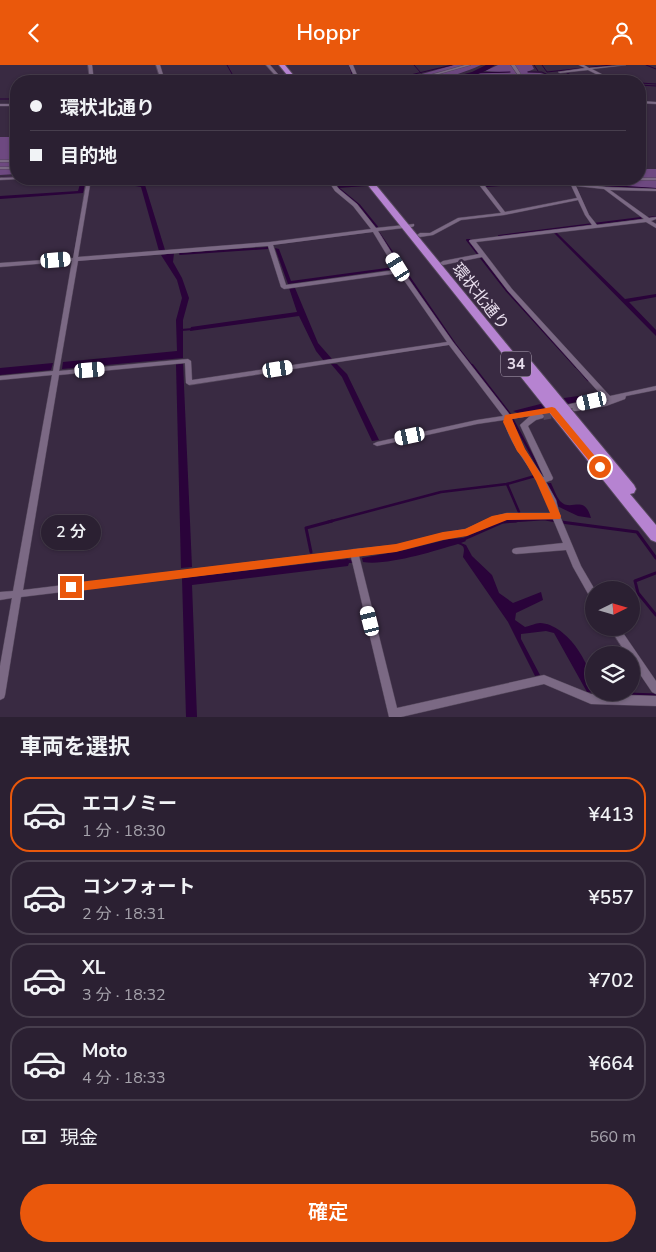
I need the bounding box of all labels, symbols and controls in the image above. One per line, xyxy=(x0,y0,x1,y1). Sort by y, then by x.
text: Hoppr xyxy=(296,18,360,48)
icon: back xyxy=(20,19,48,47)
icon: person xyxy=(608,19,636,47)
text: 環状北通り xyxy=(60,95,155,121)
text: 目的地 xyxy=(60,143,117,169)
car xyxy=(383,250,412,284)
car xyxy=(40,251,71,269)
street label: 環状北通り xyxy=(446,259,514,335)
road number: 34 xyxy=(501,351,531,377)
car xyxy=(262,359,293,379)
car xyxy=(74,361,105,379)
car xyxy=(575,390,608,412)
car xyxy=(393,426,426,446)
route start xyxy=(589,456,611,478)
callout: 2 分 xyxy=(41,515,101,549)
text: 2 分 xyxy=(56,521,86,543)
route end xyxy=(60,576,82,598)
north arrow xyxy=(585,581,640,636)
map controls xyxy=(585,581,640,701)
car xyxy=(359,605,380,637)
button: layers xyxy=(585,646,640,701)
text: 車両を選択 xyxy=(20,732,130,762)
text: エコノミー xyxy=(82,791,177,817)
icon: car xyxy=(22,792,67,837)
text: ¥413 xyxy=(588,802,634,828)
text: 1 分 · 18:30 xyxy=(82,820,166,842)
text: コンフォート xyxy=(82,874,195,900)
icon: car xyxy=(22,875,67,920)
text: ¥557 xyxy=(588,885,634,911)
text: 2 分 · 18:31 xyxy=(82,903,166,925)
text: XL xyxy=(82,955,105,981)
icon: car xyxy=(22,958,67,1003)
text: ¥702 xyxy=(588,968,634,994)
text: 3 分 · 18:32 xyxy=(82,984,166,1006)
text: Moto xyxy=(82,1038,128,1064)
icon: car xyxy=(22,1041,67,1086)
text: ¥664 xyxy=(588,1051,634,1077)
text: 4 分 · 18:33 xyxy=(82,1067,166,1089)
icon: cash xyxy=(20,1123,48,1151)
text: 現金 xyxy=(60,1125,98,1151)
text: 560 m xyxy=(589,1126,636,1148)
button: 確定 xyxy=(20,1184,636,1242)

